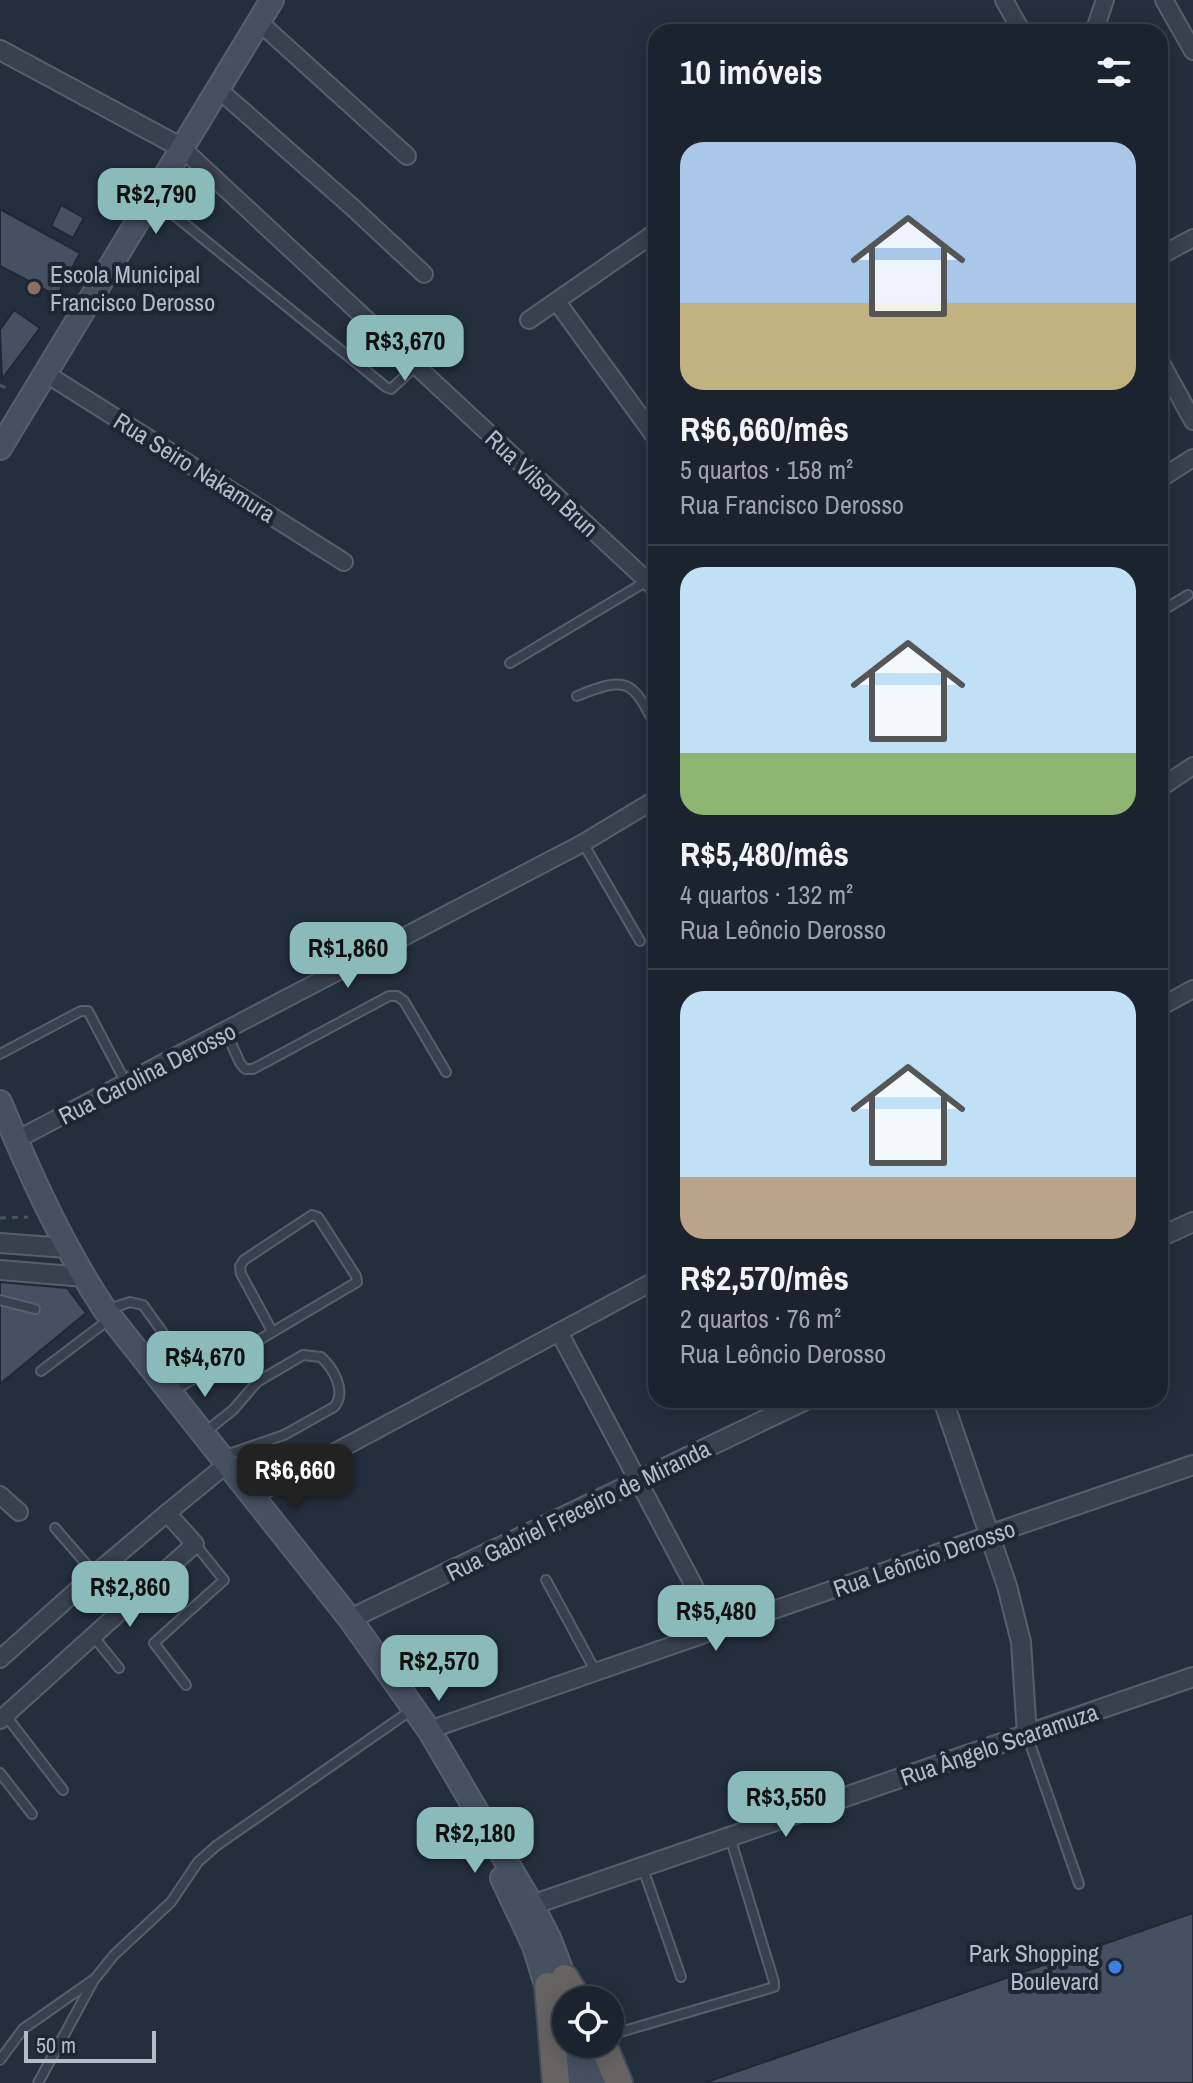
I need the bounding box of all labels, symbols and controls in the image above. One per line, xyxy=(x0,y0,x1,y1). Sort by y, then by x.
text: 10 imóveis xyxy=(680,49,823,95)
icon: filters xyxy=(1092,50,1136,94)
pin: R$2,790 xyxy=(82,168,230,236)
text: R$2,790 xyxy=(116,176,196,211)
icon: home xyxy=(836,194,980,338)
place label: Escola Municipal Francisco Derosso xyxy=(50,258,215,318)
marker: Escola Municipal Francisco Derosso xyxy=(25,279,43,297)
pin: R$3,670 xyxy=(331,315,479,383)
text: R$3,670 xyxy=(365,323,445,358)
street label: Rua Seiro Nakamura xyxy=(108,404,282,530)
text: R$6,660/mês xyxy=(680,406,849,452)
street label: Rua Vilson Brun xyxy=(479,423,605,543)
text: 5 quartos · 158 m² xyxy=(680,452,853,487)
text: Rua Francisco Derosso xyxy=(680,487,904,522)
icon: home xyxy=(836,619,980,763)
text: R$5,480/mês xyxy=(680,831,849,877)
text: 4 quartos · 132 m² xyxy=(680,877,853,912)
text: Rua Leôncio Derosso xyxy=(680,912,886,947)
pin: R$1,860 xyxy=(274,922,422,990)
text: R$1,860 xyxy=(308,930,388,965)
street label: Rua Carolina Derosso xyxy=(53,1015,241,1131)
icon: home xyxy=(836,1043,980,1187)
text: R$2,570/mês xyxy=(680,1255,849,1301)
text: 2 quartos · 76 m² xyxy=(680,1301,841,1336)
pin: R$4,670 xyxy=(131,1331,279,1399)
text: Rua Leôncio Derosso xyxy=(680,1336,886,1371)
text: R$4,670 xyxy=(165,1339,245,1374)
street label: Rua Gabriel Freceiro de Miranda xyxy=(441,1432,715,1588)
pin: R$6,660 xyxy=(221,1444,369,1512)
text: R$6,660 xyxy=(255,1452,335,1487)
street label: Rua Leôncio Derosso xyxy=(829,1512,1019,1604)
pin: R$2,860 xyxy=(56,1561,204,1629)
text: R$2,860 xyxy=(90,1569,170,1604)
pin: R$5,480 xyxy=(642,1585,790,1653)
text: R$5,480 xyxy=(676,1593,756,1628)
pin: R$2,570 xyxy=(365,1635,513,1703)
text: R$2,570 xyxy=(399,1643,479,1678)
street label: Rua Ângelo Scaramuza xyxy=(896,1695,1102,1793)
pin: R$3,550 xyxy=(712,1771,860,1839)
text: R$3,550 xyxy=(746,1779,826,1814)
pin: R$2,180 xyxy=(401,1807,549,1875)
text: R$2,180 xyxy=(435,1815,515,1850)
place label: Park Shopping Boulevard xyxy=(969,1937,1099,1997)
marker: Park Shopping Boulevard xyxy=(1106,1958,1124,1976)
map controls xyxy=(552,1986,624,2058)
button: locate xyxy=(552,1986,624,2058)
scale bar xyxy=(24,2027,156,2063)
text: 50 m xyxy=(36,2030,76,2060)

